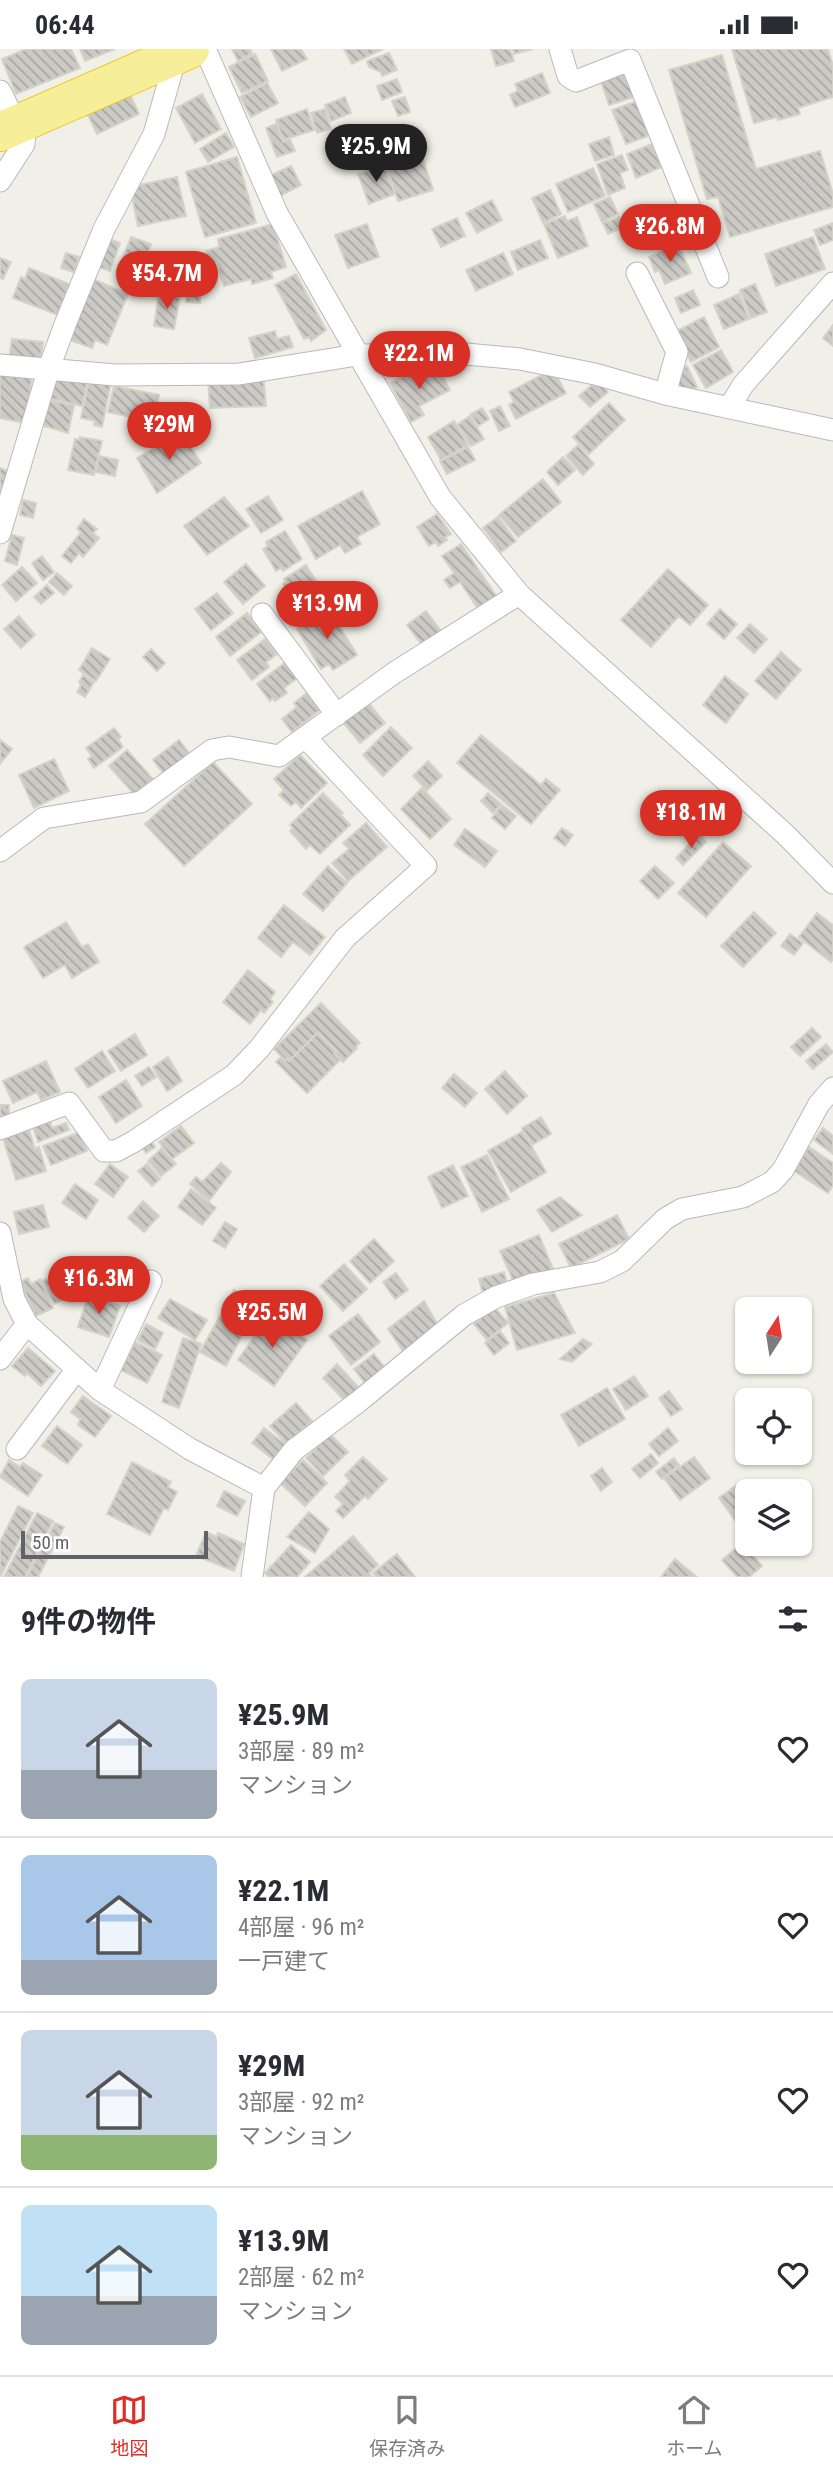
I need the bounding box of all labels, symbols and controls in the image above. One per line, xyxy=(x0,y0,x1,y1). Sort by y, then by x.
text: 06:44 xyxy=(35,10,95,40)
pin: ¥25.9M xyxy=(319,125,433,184)
text: ¥25.9M xyxy=(341,133,411,160)
pin: ¥26.8M xyxy=(613,205,727,264)
text: ¥26.8M xyxy=(635,213,705,240)
pin: ¥54.7M xyxy=(110,251,224,311)
text: ¥54.7M xyxy=(132,260,202,287)
pin: ¥22.1M xyxy=(362,331,476,391)
text: ¥22.1M xyxy=(384,340,454,367)
pin: ¥29M xyxy=(128,403,210,462)
text: ¥29M xyxy=(143,411,195,438)
pin: ¥13.9M xyxy=(270,581,384,641)
text: ¥13.9M xyxy=(292,590,362,617)
pin: ¥18.1M xyxy=(634,791,748,850)
text: ¥18.1M xyxy=(656,799,726,826)
pin: ¥16.3M xyxy=(42,1257,156,1316)
text: ¥16.3M xyxy=(64,1265,134,1292)
pin: ¥25.5M xyxy=(215,1291,329,1350)
north arrow xyxy=(735,1297,812,1374)
map controls xyxy=(735,1297,812,1556)
text: ¥25.5M xyxy=(237,1299,307,1326)
button: locate xyxy=(735,1388,812,1465)
button: layers xyxy=(735,1479,812,1556)
scale bar xyxy=(21,1528,208,1560)
text: 50 m xyxy=(32,1531,69,1554)
icon: filters xyxy=(774,1600,812,1638)
text: 9件の物件 xyxy=(21,1604,156,1639)
text: ¥25.9M xyxy=(238,1697,329,1732)
icon: home xyxy=(77,1707,161,1791)
icon: heart xyxy=(774,1730,812,1768)
text: 3部屋 · 89 m² xyxy=(238,1738,364,1765)
text: マンション xyxy=(238,1772,353,1799)
text: ¥22.1M xyxy=(238,1873,329,1908)
icon: home xyxy=(77,1883,161,1967)
icon: heart xyxy=(774,1906,812,1944)
text: 4部屋 · 96 m² xyxy=(238,1914,364,1941)
text: 一戸建て xyxy=(238,1948,330,1975)
text: ¥29M xyxy=(238,2048,305,2083)
icon: home xyxy=(77,2058,161,2142)
icon: heart xyxy=(774,2081,812,2119)
text: 3部屋 · 92 m² xyxy=(238,2089,364,2116)
text: マンション xyxy=(238,2123,353,2150)
text: ¥13.9M xyxy=(238,2223,329,2258)
icon: home xyxy=(77,2233,161,2317)
icon: heart xyxy=(774,2256,812,2294)
text: 2部屋 · 62 m² xyxy=(238,2264,364,2291)
text: マンション xyxy=(238,2298,353,2325)
tab: 地図 xyxy=(110,2391,148,2460)
tab: 保存済み xyxy=(369,2391,445,2460)
tab: ホーム xyxy=(666,2391,723,2460)

